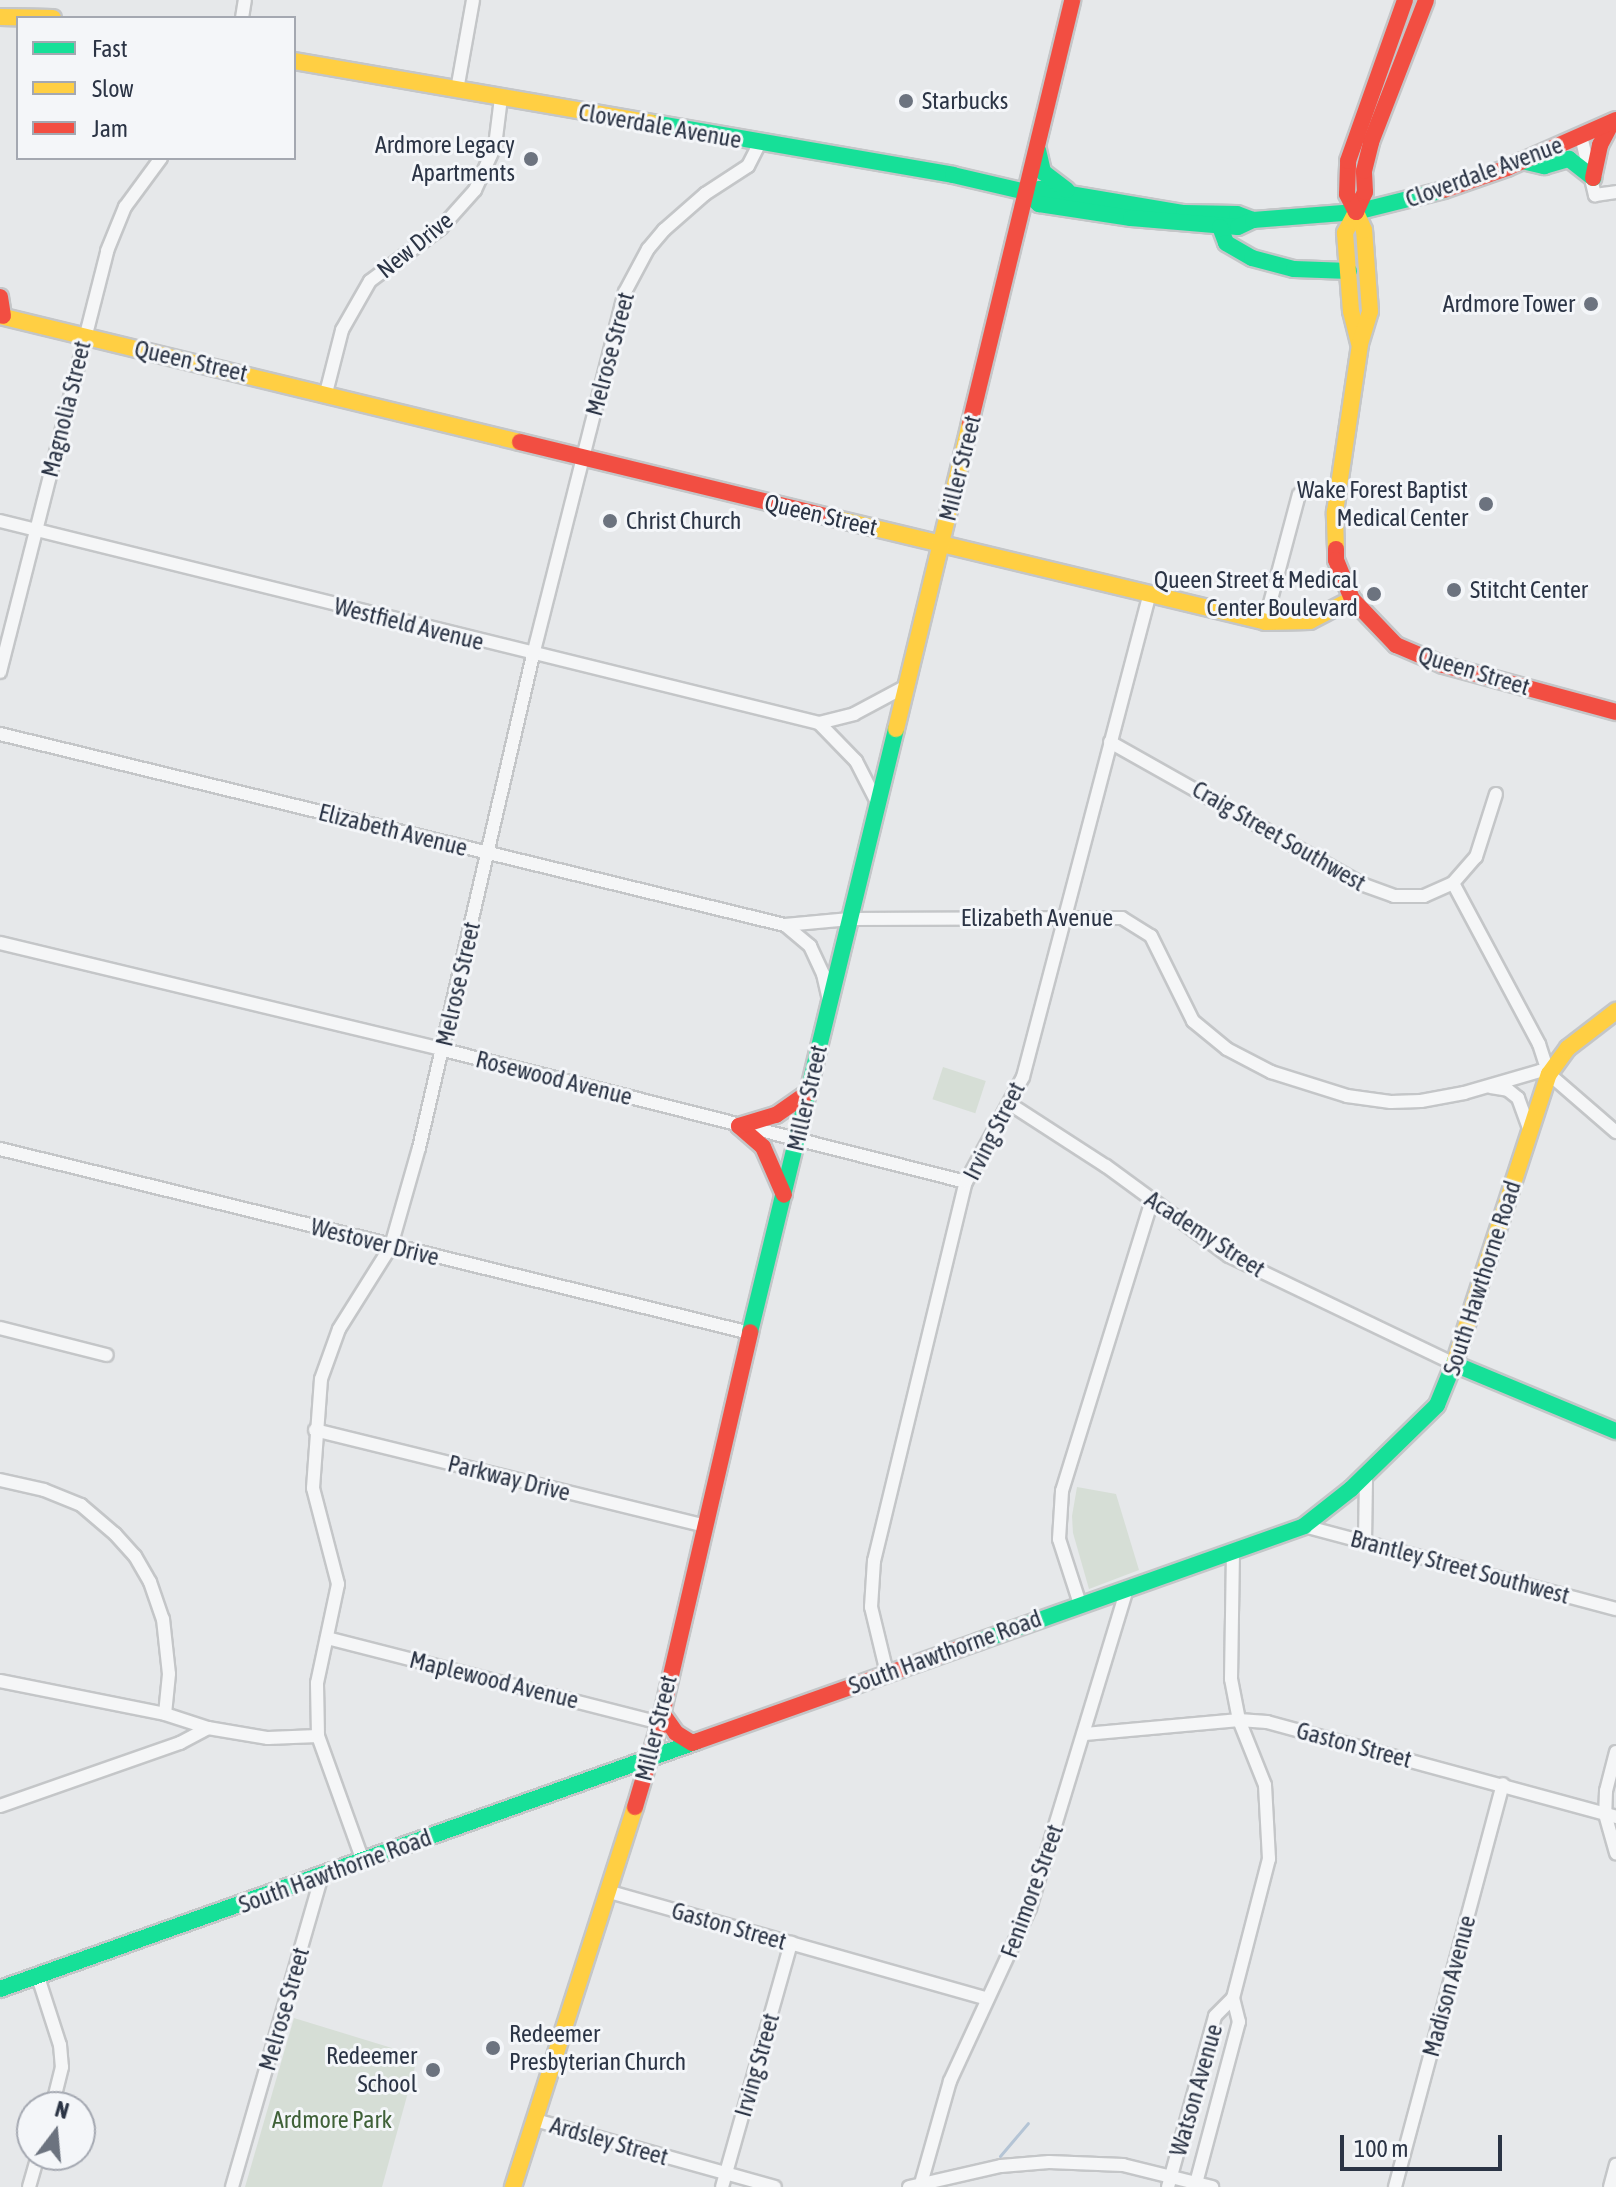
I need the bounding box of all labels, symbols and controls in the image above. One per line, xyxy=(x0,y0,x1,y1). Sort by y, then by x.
legend xyxy=(16,16,296,160)
text: Fast xyxy=(92,35,128,62)
text: Slow xyxy=(92,75,134,102)
place label: Starbucks xyxy=(922,87,1008,115)
marker: Starbucks xyxy=(897,92,915,110)
street label: Cloverdale Avenue xyxy=(576,98,744,154)
text: Jam xyxy=(92,115,128,142)
street label: Cloverdale Avenue xyxy=(1402,130,1566,214)
place label: Ardmore Legacy Apartments xyxy=(375,131,515,187)
marker: Ardmore Legacy Apartments xyxy=(522,150,540,168)
street label: New Drive xyxy=(371,206,459,284)
street label: Melrose Street xyxy=(580,289,640,419)
place label: Ardmore Tower xyxy=(1443,290,1575,318)
marker: Ardmore Tower xyxy=(1582,295,1600,313)
street label: Queen Street xyxy=(132,334,250,388)
street label: Magnolia Street xyxy=(35,338,97,480)
street label: Miller Street xyxy=(933,412,987,524)
place label: Wake Forest Baptist Medical Center xyxy=(1297,476,1468,532)
street label: Queen Street xyxy=(762,488,880,542)
marker: Wake Forest Baptist Medical Center xyxy=(1475,493,1497,515)
place label: Christ Church xyxy=(626,507,741,535)
marker: Christ Church xyxy=(601,512,619,530)
place label: Queen Street & Medical Center Boulevard xyxy=(1154,566,1358,622)
place label: Stitcht Center xyxy=(1470,576,1588,604)
marker: Stitcht Center xyxy=(1445,581,1463,599)
marker: Queen Street & Medical Center Boulevard xyxy=(1365,585,1383,603)
street label: Westfield Avenue xyxy=(331,591,487,657)
street label: Queen Street xyxy=(1415,640,1533,702)
street label: Craig Street Southwest xyxy=(1187,775,1371,897)
street label: Elizabeth Avenue xyxy=(316,798,470,862)
street label: Elizabeth Avenue xyxy=(961,904,1113,932)
street label: Melrose Street xyxy=(430,919,486,1049)
street label: Miller Street xyxy=(781,1042,833,1154)
street label: Rosewood Avenue xyxy=(473,1045,635,1111)
street label: Irving Street xyxy=(957,1077,1031,1185)
street label: South Hawthorne Road xyxy=(1437,1177,1527,1379)
street label: Academy Street xyxy=(1140,1185,1270,1283)
street label: Westover Drive xyxy=(308,1212,442,1272)
street label: Parkway Drive xyxy=(445,1449,573,1507)
street label: Brantley Street Southwest xyxy=(1347,1524,1573,1610)
street label: South Hawthorne Road xyxy=(845,1604,1045,1700)
street label: Maplewood Avenue xyxy=(407,1645,581,1715)
street label: Miller Street xyxy=(629,1672,683,1784)
street label: Gaston Street xyxy=(1293,1716,1415,1774)
street label: Fenimore Street xyxy=(995,1820,1069,1962)
street label: South Hawthorne Road xyxy=(235,1823,435,1919)
street label: Gaston Street xyxy=(668,1896,790,1956)
street label: Madison Avenue xyxy=(1416,1912,1482,2060)
street label: Melrose Street xyxy=(253,1944,315,2074)
street label: Irving Street xyxy=(728,2010,786,2120)
place label: Redeemer Presbyterian Church xyxy=(509,2020,686,2076)
street label: Watson Avenue xyxy=(1163,2021,1229,2159)
marker: Redeemer Presbyterian Church xyxy=(484,2039,502,2057)
place label: Redeemer School xyxy=(326,2042,417,2098)
marker: Redeemer School xyxy=(424,2061,442,2079)
north arrow xyxy=(16,2091,96,2171)
text: N xyxy=(52,2096,72,2124)
park label: Ardmore Park xyxy=(272,2106,392,2134)
street label: Ardsley Street xyxy=(547,2110,671,2172)
scale bar xyxy=(1344,2119,1506,2169)
text: 100 m xyxy=(1354,2135,1408,2162)

